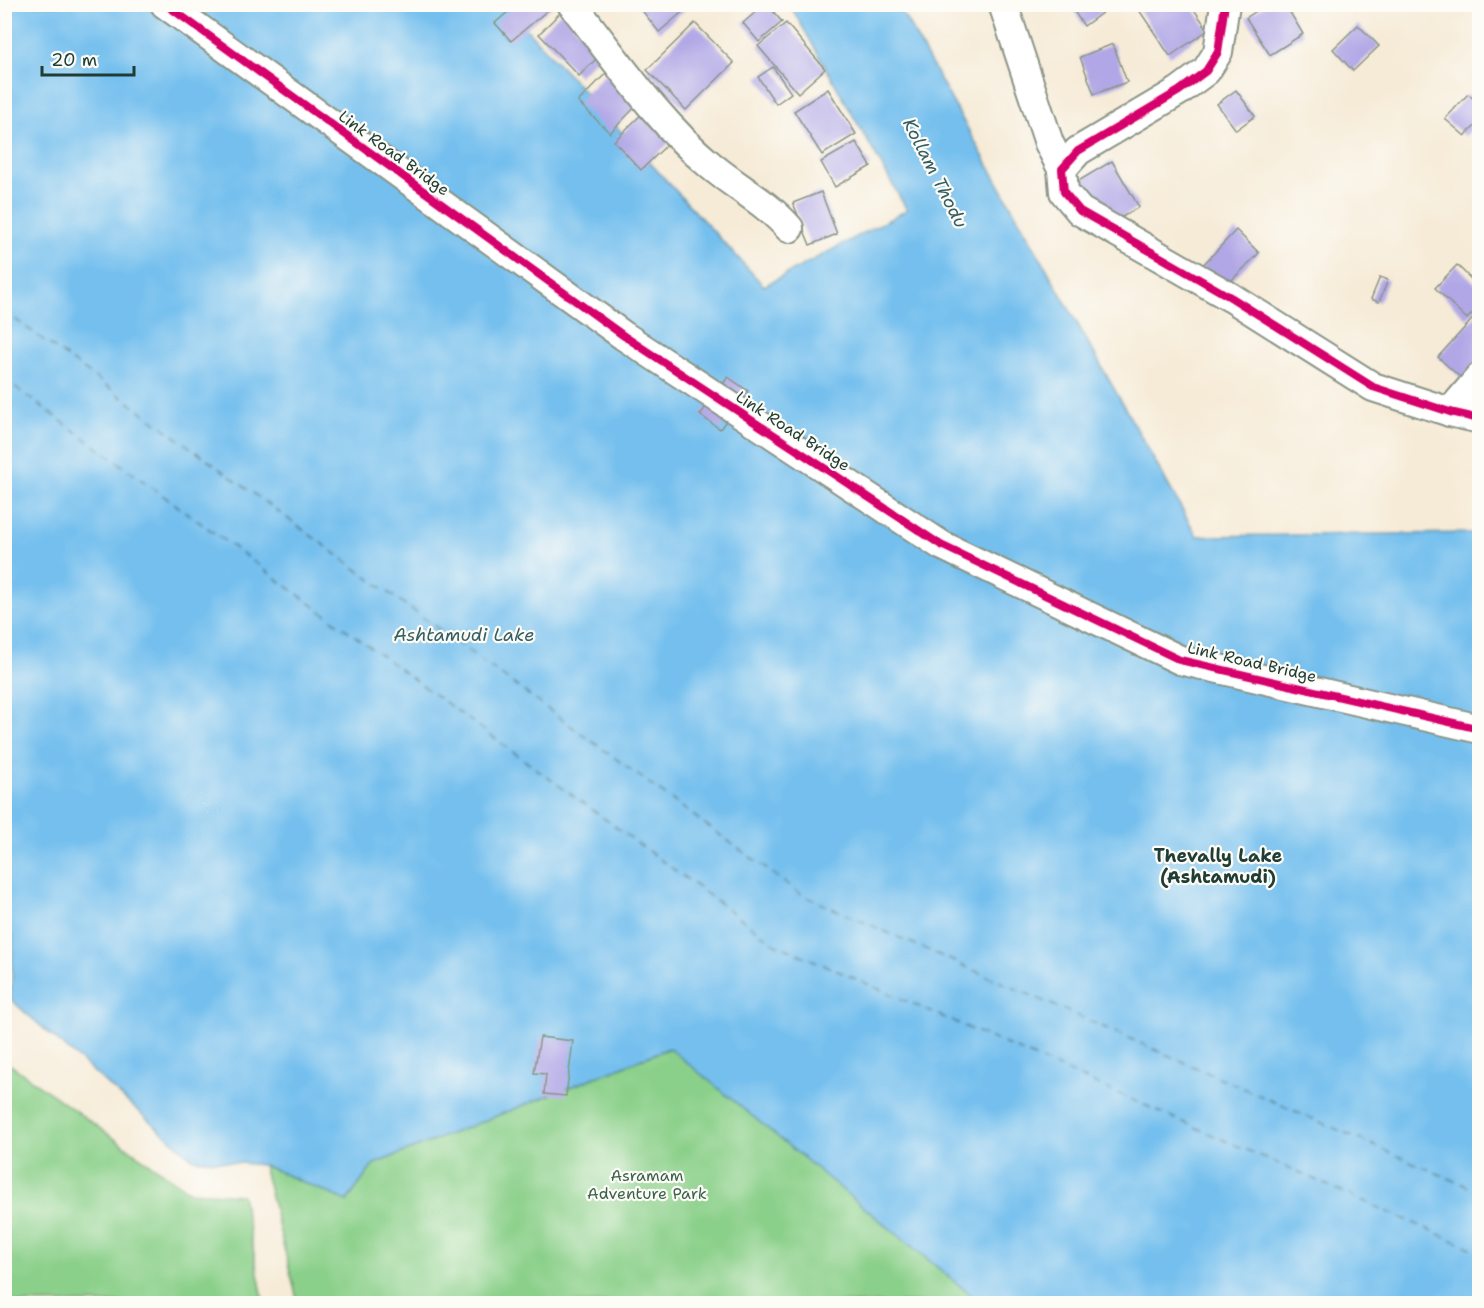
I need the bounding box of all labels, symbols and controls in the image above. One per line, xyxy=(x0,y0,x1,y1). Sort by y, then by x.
scale bar xyxy=(42,39,134,77)
text: 20 m xyxy=(51,48,97,72)
street label: Link Road Bridge xyxy=(334,106,454,200)
water label: Kollam Thodu xyxy=(897,114,973,232)
street label: Link Road Bridge xyxy=(732,386,854,476)
water label: Ashtamudi Lake xyxy=(394,623,534,647)
street label: Link Road Bridge xyxy=(1185,637,1319,687)
district label: Thevally Lake (Ashtamudi) xyxy=(1154,844,1283,889)
park label: Asramam Adventure Park xyxy=(587,1165,707,1204)

